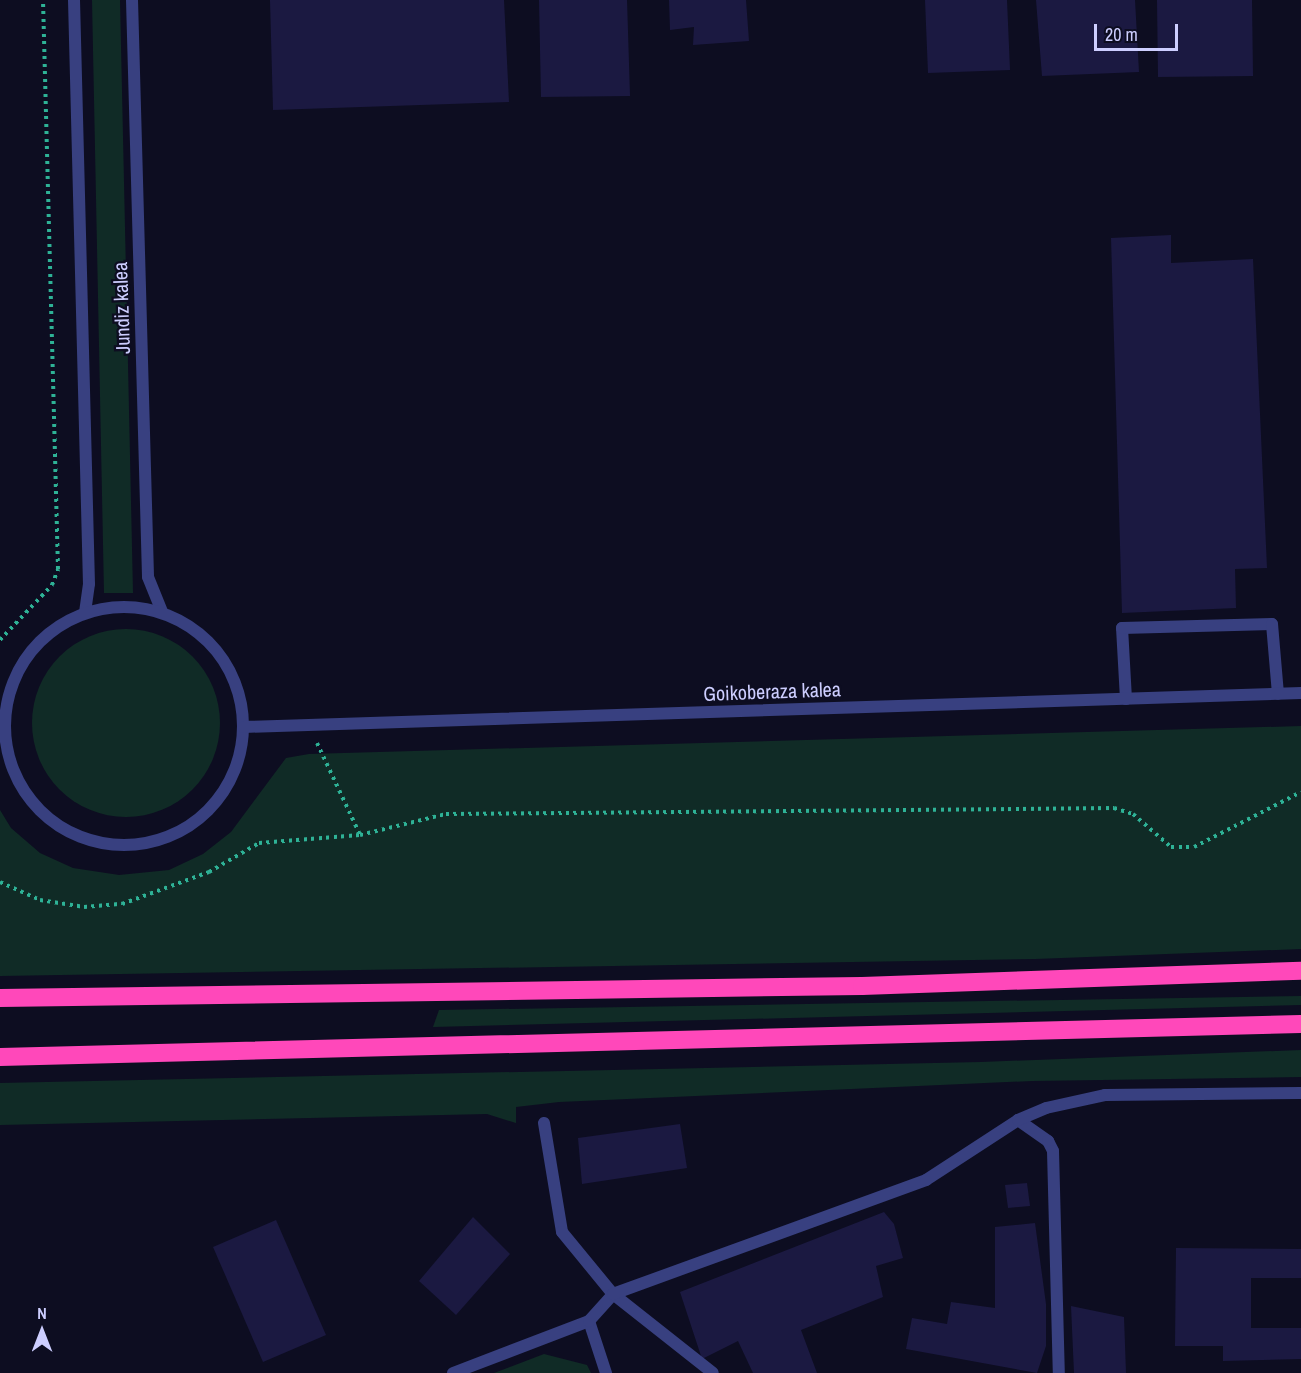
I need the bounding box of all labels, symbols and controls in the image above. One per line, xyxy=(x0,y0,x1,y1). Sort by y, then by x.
scale bar xyxy=(1097,12,1181,50)
text: 20 m xyxy=(1105,22,1138,47)
street label: Jundiz kalea xyxy=(107,262,135,354)
street label: Goikoberaza kalea xyxy=(703,677,841,705)
north arrow xyxy=(12,1301,72,1361)
text: N xyxy=(37,1302,47,1324)

